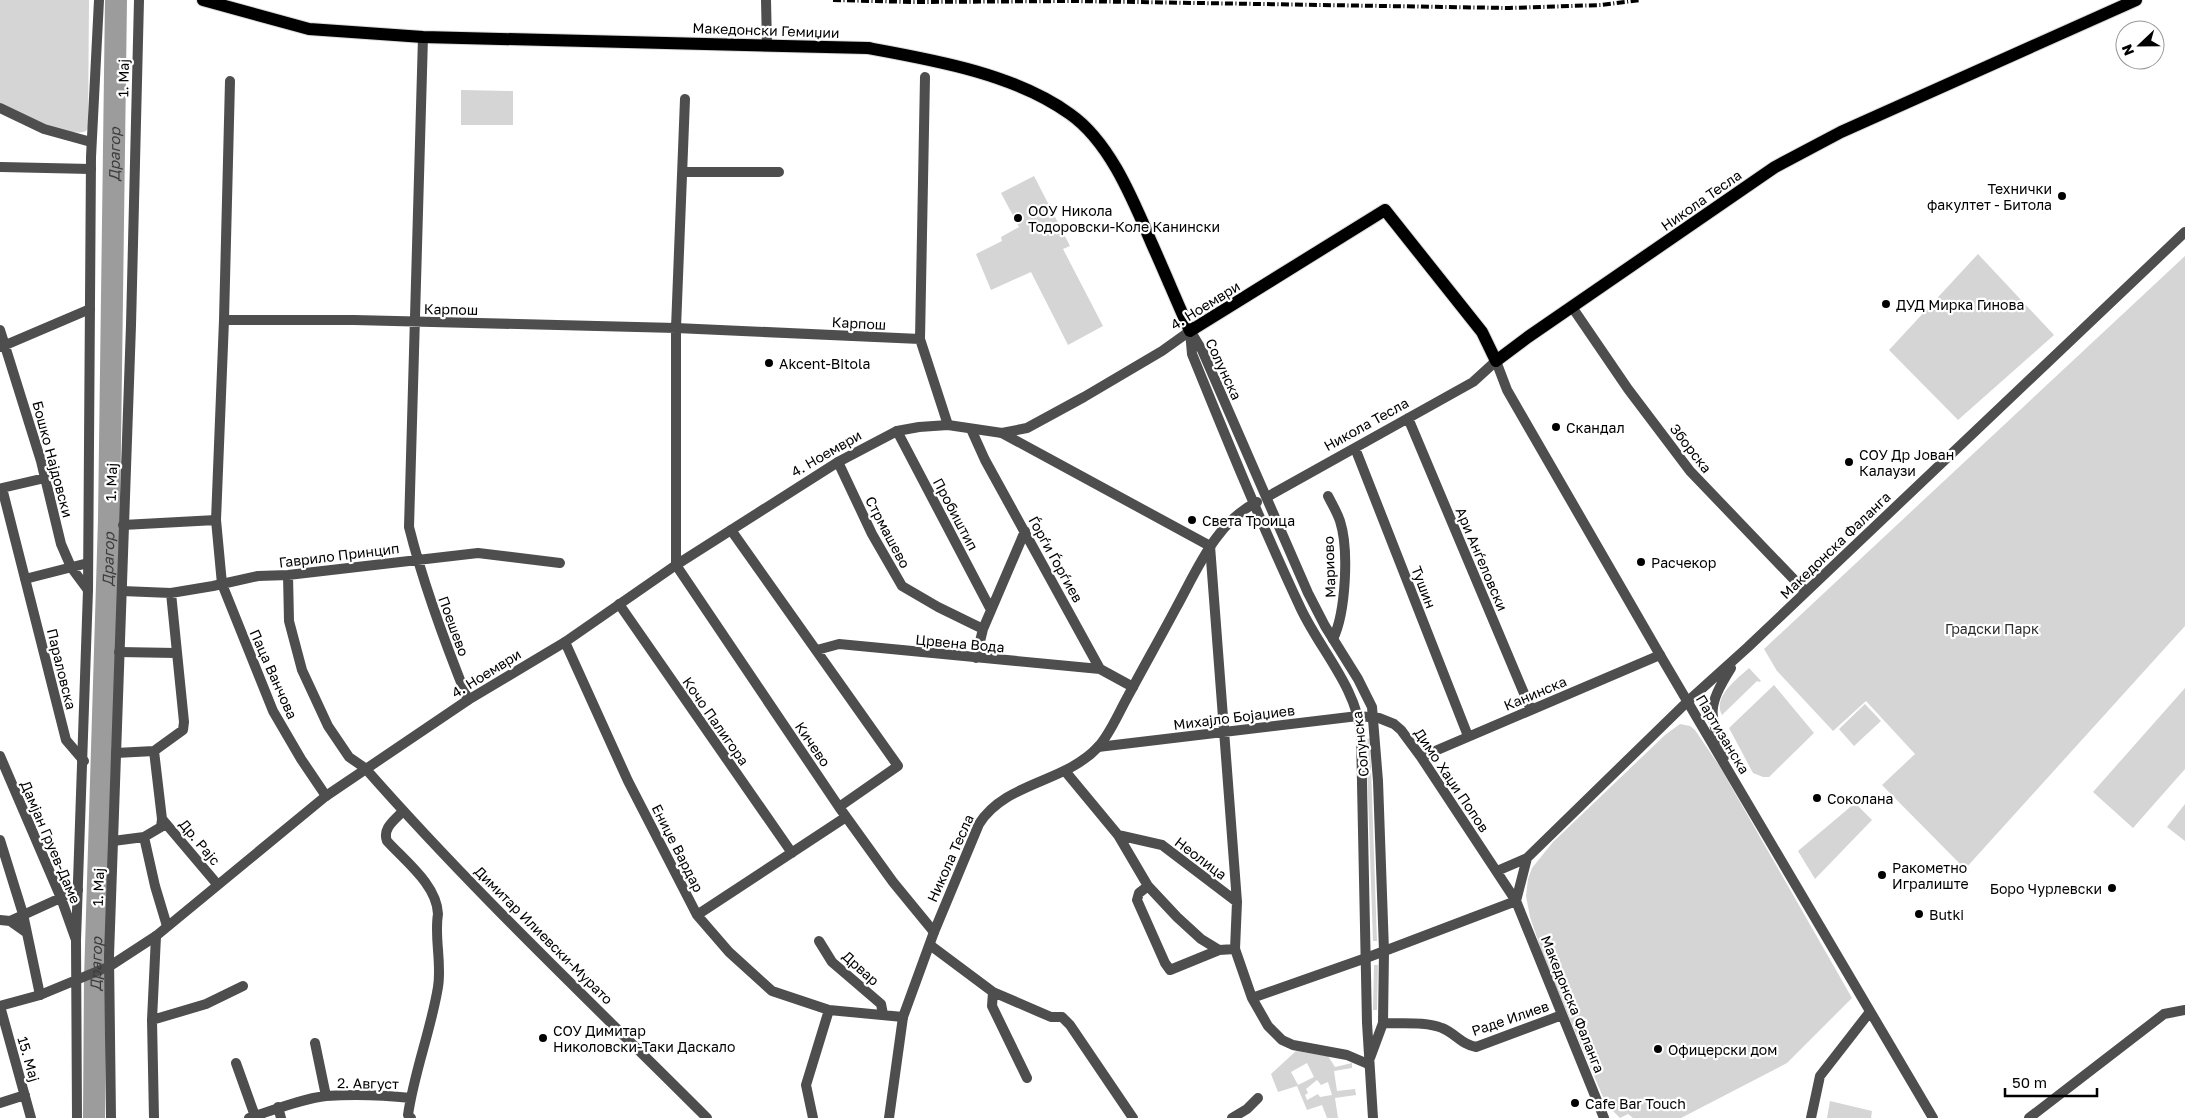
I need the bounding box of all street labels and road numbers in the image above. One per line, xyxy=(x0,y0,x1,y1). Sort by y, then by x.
street label: Македонски Гемиџии xyxy=(692,19,840,41)
street label: 1. Мај xyxy=(114,59,132,97)
street label: Никола Тесла xyxy=(1658,166,1744,234)
street label: 4. Ноември xyxy=(1167,277,1243,333)
street label: Карпош xyxy=(424,300,478,318)
street label: Карпош xyxy=(831,313,887,333)
street label: Солунска xyxy=(1202,336,1246,402)
street label: Никола Тесла xyxy=(1321,394,1411,454)
street label: Бошко Најдовски xyxy=(29,399,77,519)
street label: Зборска xyxy=(1667,420,1715,476)
street label: 4. Ноември xyxy=(788,426,864,480)
street label: 1. Мај xyxy=(102,463,120,501)
street label: Пробиштип xyxy=(930,475,982,553)
street label: Македонска Фаланга xyxy=(1776,488,1894,602)
street label: Стрмашево xyxy=(862,493,914,571)
street label: Ари Анѓеловски xyxy=(1452,505,1512,613)
street label: Ѓорѓи Ѓорѓиев xyxy=(1025,513,1087,605)
street label: Мариово xyxy=(1319,536,1339,598)
street label: Гаврило Принцип xyxy=(278,539,400,571)
street label: Тушин xyxy=(1408,563,1440,611)
street label: Поешево xyxy=(435,594,473,658)
street label: Паца Ванчова xyxy=(247,626,301,722)
street label: Параловска xyxy=(44,627,80,711)
street label: Црвена Вода xyxy=(915,631,1005,655)
street label: 4. Ноември xyxy=(448,645,524,701)
street label: Канинска xyxy=(1501,672,1569,714)
street label: Кочо Палигора xyxy=(679,674,753,768)
street label: Партизанска xyxy=(1693,691,1753,777)
street label: Михајло Бојаџиев xyxy=(1172,701,1296,733)
street label: Солунска xyxy=(1348,710,1372,778)
street label: Кичево xyxy=(792,718,834,770)
street label: Димо Хаџи Попов xyxy=(1411,725,1493,835)
street label: Дамјан Груев-Даме xyxy=(17,778,85,906)
street label: Ениџе Вардар xyxy=(649,801,707,895)
street label: Никола Тесла xyxy=(923,812,977,904)
street label: Др. Рајс xyxy=(176,816,224,869)
street label: Неолица xyxy=(1172,833,1230,883)
street label: Димитар Илиевски-Мурато xyxy=(471,862,617,1008)
street label: 1. Мај xyxy=(89,868,107,906)
street label: Македонска Фаланга xyxy=(1538,933,1608,1075)
street label: Дрвар xyxy=(839,947,883,989)
street label: Раде Илиев xyxy=(1469,997,1551,1039)
street label: 15. Maj xyxy=(14,1034,44,1084)
street label: 2. Август xyxy=(337,1074,399,1092)

